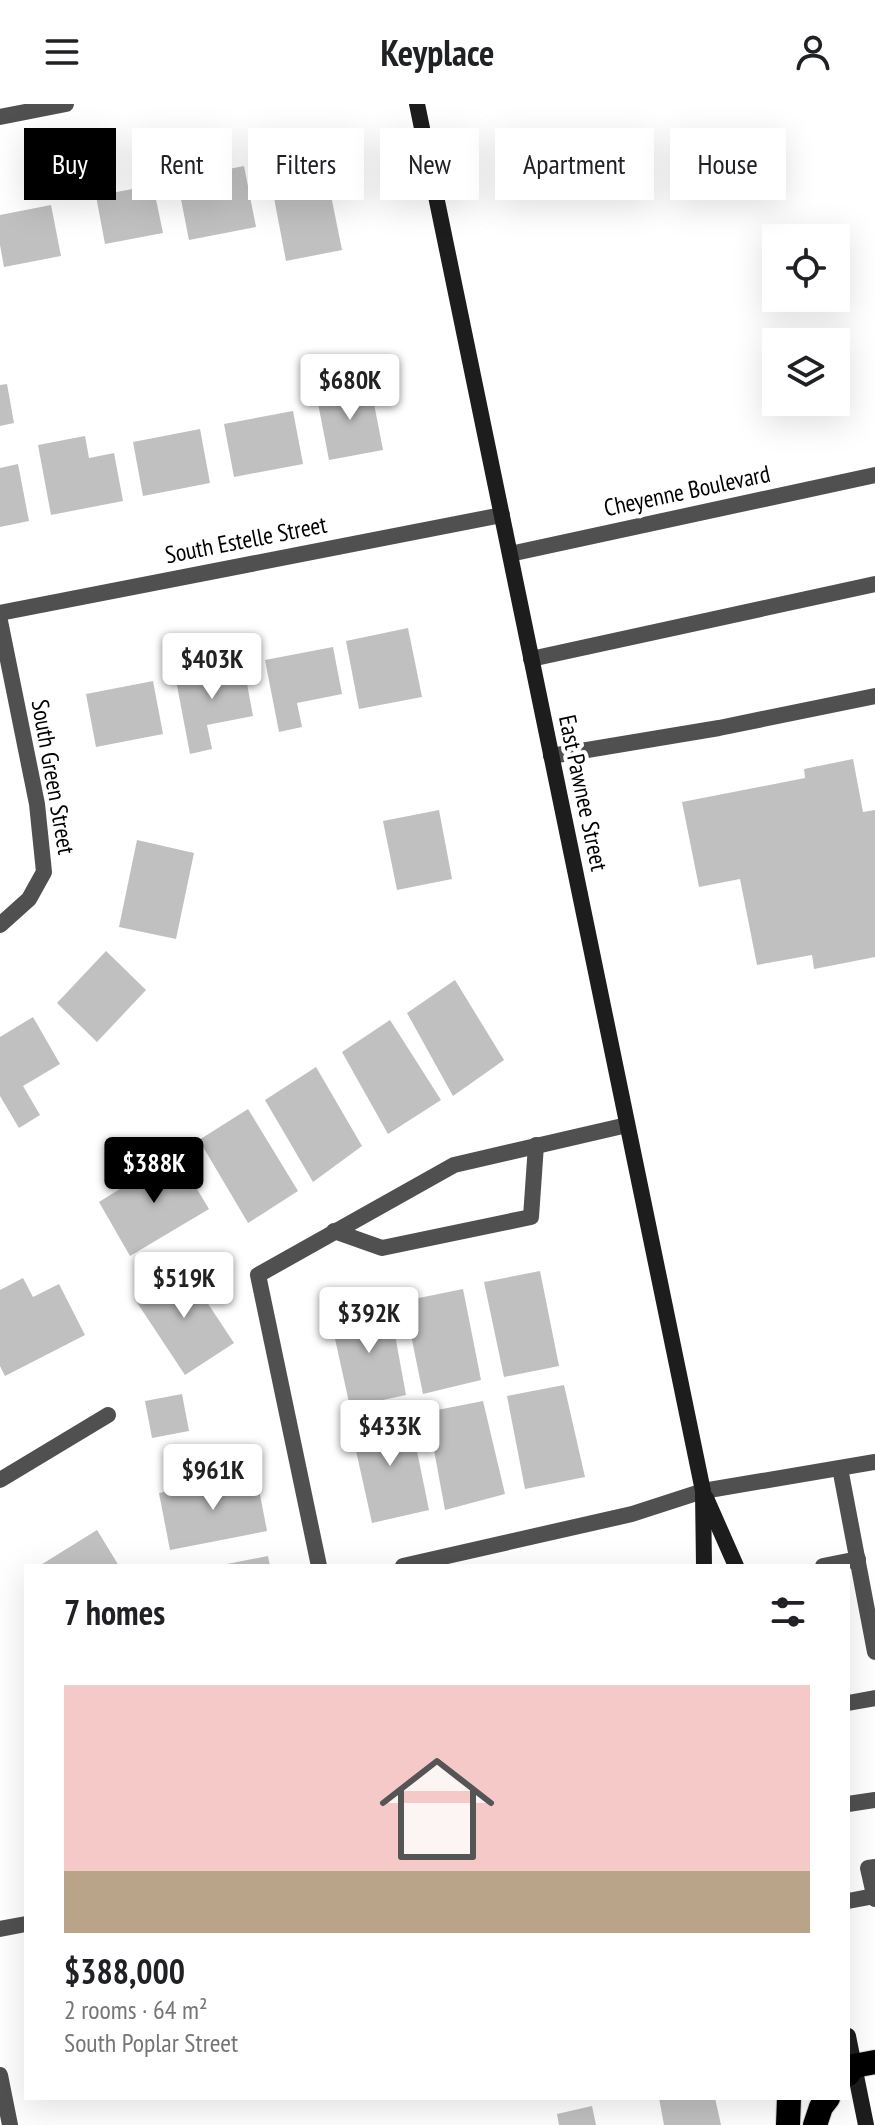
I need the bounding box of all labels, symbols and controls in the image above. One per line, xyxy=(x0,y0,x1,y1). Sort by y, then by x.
text: Keyplace xyxy=(381,29,494,76)
icon: menu xyxy=(40,30,84,74)
icon: person xyxy=(791,30,835,74)
chip: Buy xyxy=(24,128,116,200)
chip: Rent xyxy=(132,128,232,200)
chip: Filters xyxy=(248,128,364,200)
chip: New xyxy=(380,128,479,200)
chip: Apartment xyxy=(495,128,654,200)
chip: House xyxy=(670,128,786,200)
map controls xyxy=(762,224,850,416)
button: locate xyxy=(762,224,850,312)
button: layers xyxy=(762,328,850,416)
pin: $680K xyxy=(294,354,406,422)
text: $680K xyxy=(318,363,382,396)
street label: Cheyenne Boulevard xyxy=(601,458,773,523)
street label: South Estelle Street xyxy=(162,509,330,570)
pin: $403K xyxy=(156,633,268,701)
text: $403K xyxy=(180,642,244,675)
street label: South Green Street xyxy=(25,697,82,857)
street label: East Pawnee Street xyxy=(552,712,615,874)
pin: $388K xyxy=(98,1137,210,1205)
text: $388K xyxy=(122,1146,186,1179)
pin: $519K xyxy=(128,1252,240,1320)
text: $519K xyxy=(152,1261,216,1294)
pin: $392K xyxy=(313,1287,425,1355)
text: $392K xyxy=(337,1296,401,1329)
pin: $433K xyxy=(334,1400,446,1468)
text: $433K xyxy=(358,1409,422,1442)
pin: $961K xyxy=(157,1444,269,1512)
text: $961K xyxy=(181,1453,245,1486)
text: 7 homes xyxy=(64,1590,165,1634)
icon: filters xyxy=(766,1590,810,1634)
icon: home xyxy=(365,1737,509,1881)
text: $388,000 xyxy=(64,1949,185,1993)
text: 2 rooms · 64 m² xyxy=(64,1993,208,2026)
text: South Poplar Street xyxy=(64,2026,238,2059)

